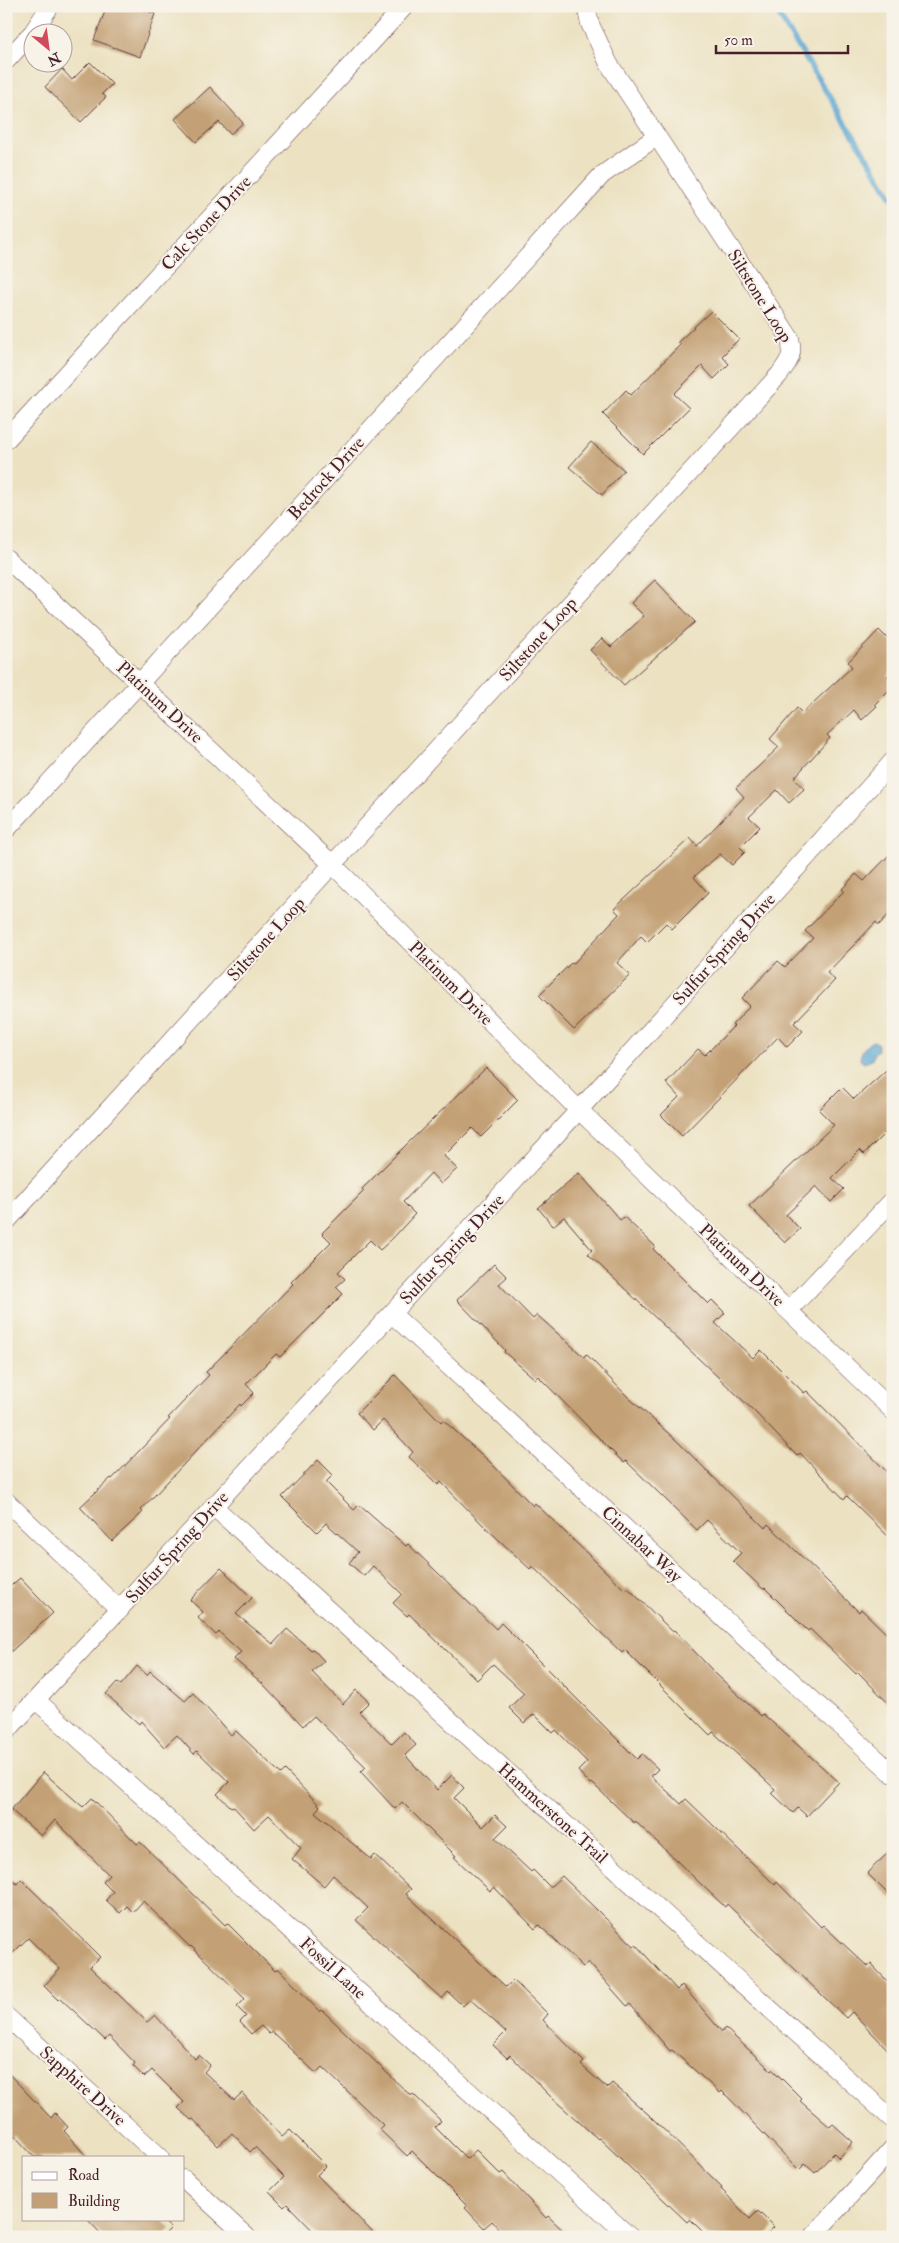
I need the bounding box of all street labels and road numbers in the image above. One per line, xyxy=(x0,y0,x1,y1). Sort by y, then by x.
street label: Calc Stone Drive xyxy=(156,170,257,276)
street label: Siltstone Loop xyxy=(722,245,797,347)
street label: Bedrock Drive xyxy=(283,432,370,525)
street label: Siltstone Loop xyxy=(494,592,582,686)
street label: Platinum Drive xyxy=(111,656,208,749)
street label: Sulfur Spring Drive xyxy=(668,888,781,1010)
street label: Siltstone Loop xyxy=(222,892,310,986)
street label: Platinum Drive xyxy=(403,936,498,1031)
street label: Sulfur Spring Drive xyxy=(395,1189,510,1310)
street label: Platinum Drive xyxy=(694,1219,790,1312)
street label: Sulfur Spring Drive xyxy=(121,1486,234,1608)
street label: Cinnabar Way xyxy=(596,1501,688,1588)
street label: Hammerstone Trail xyxy=(493,1758,613,1869)
street label: Fossil Lane xyxy=(294,1932,371,2005)
street label: Sapphire Drive xyxy=(35,2041,131,2132)

